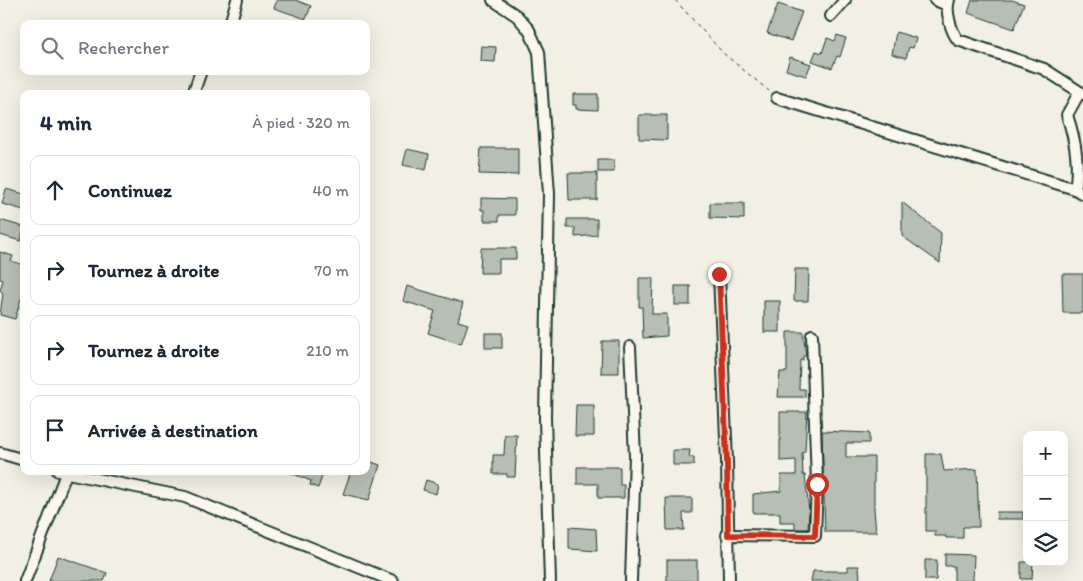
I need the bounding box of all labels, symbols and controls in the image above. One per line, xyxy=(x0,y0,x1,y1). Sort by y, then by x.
search box xyxy=(20,20,370,75)
icon: search xyxy=(38,34,66,62)
text: Rechercher xyxy=(78,36,169,59)
text: 4 min xyxy=(40,110,92,135)
text: À pied · 320 m xyxy=(252,113,350,132)
icon: ahead xyxy=(41,176,69,204)
text: Continuez xyxy=(88,179,172,202)
text: 40 m xyxy=(312,181,349,200)
icon: right xyxy=(41,256,69,284)
text: Tournez à droite xyxy=(88,259,220,282)
text: 70 m xyxy=(314,261,349,280)
route end xyxy=(708,263,731,286)
icon: right xyxy=(41,336,69,364)
text: Tournez à droite xyxy=(88,339,220,362)
text: 210 m xyxy=(306,341,349,360)
icon: arrive xyxy=(41,416,69,444)
text: Arrivée à destination xyxy=(88,419,258,442)
map controls xyxy=(1023,431,1068,566)
button: + xyxy=(1023,431,1068,476)
route start xyxy=(806,473,829,496)
button: − xyxy=(1023,476,1068,521)
button: layers xyxy=(1023,521,1068,566)

